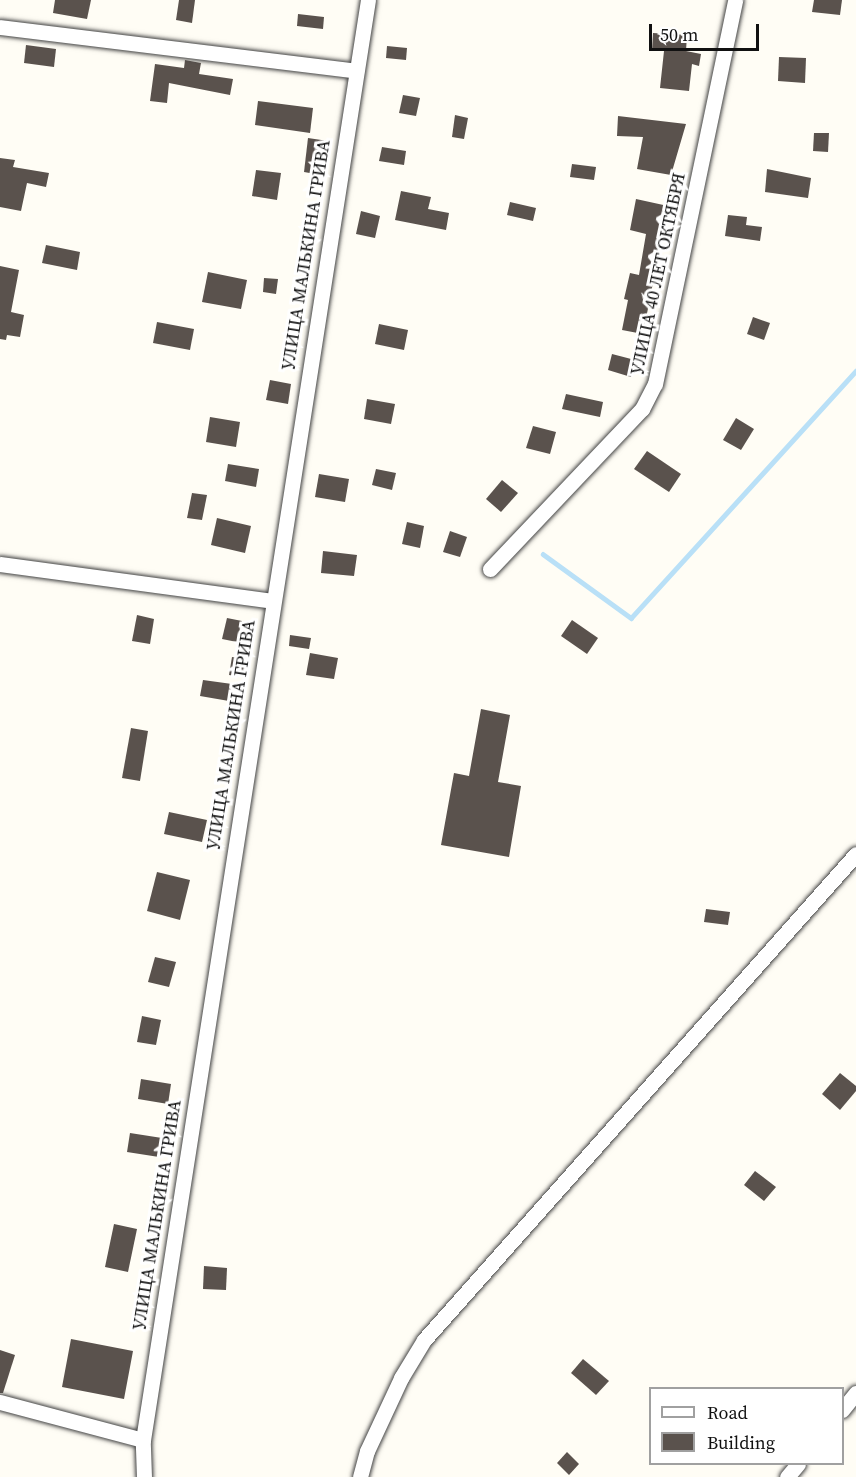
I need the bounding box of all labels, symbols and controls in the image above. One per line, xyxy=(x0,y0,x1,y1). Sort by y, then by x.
scale bar xyxy=(652,12,762,50)
text: 50 m xyxy=(660,22,698,47)
street label: УЛИЦА МАЛЬКИНА ГРИВА xyxy=(277,138,335,372)
street label: УЛИЦА 40 ЛЕТ ОКТЯБРЯ xyxy=(626,171,690,377)
street label: УЛИЦА МАЛЬКИНА ГРИВА xyxy=(202,618,260,852)
street label: УЛИЦА МАЛЬКИНА ГРИВА xyxy=(128,1098,186,1332)
legend xyxy=(649,1387,844,1465)
text: Road xyxy=(707,1400,748,1425)
text: Building xyxy=(707,1430,775,1455)

